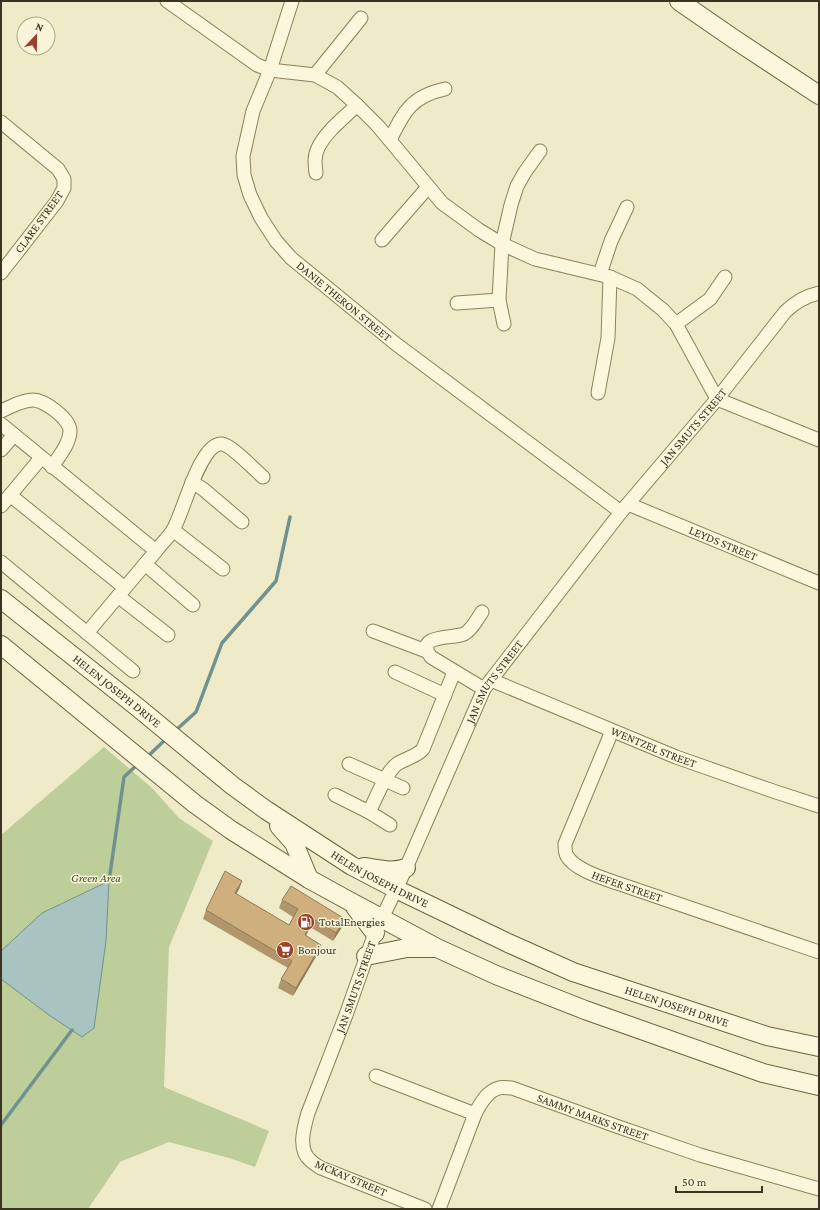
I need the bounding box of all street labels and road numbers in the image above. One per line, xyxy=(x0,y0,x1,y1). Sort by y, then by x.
street label: CLARE STREET xyxy=(12,188,67,256)
street label: DANIE THERON STREET xyxy=(294,258,395,345)
street label: JAN SMUTS STREET xyxy=(656,385,730,469)
street label: LEYDS STREET xyxy=(687,523,760,564)
street label: JAN SMUTS STREET xyxy=(463,637,527,726)
street label: HELEN JOSEPH DRIVE xyxy=(70,652,164,731)
street label: WENTZEL STREET xyxy=(609,724,699,771)
street label: HELEN JOSEPH DRIVE xyxy=(328,847,431,911)
street label: HEFER STREET xyxy=(590,867,665,905)
street label: JAN SMUTS STREET xyxy=(332,938,379,1036)
street label: HELEN JOSEPH DRIVE xyxy=(623,983,731,1030)
street label: SAMMY MARKS STREET xyxy=(535,1091,651,1144)
street label: MCKAY STREET xyxy=(313,1157,390,1200)

